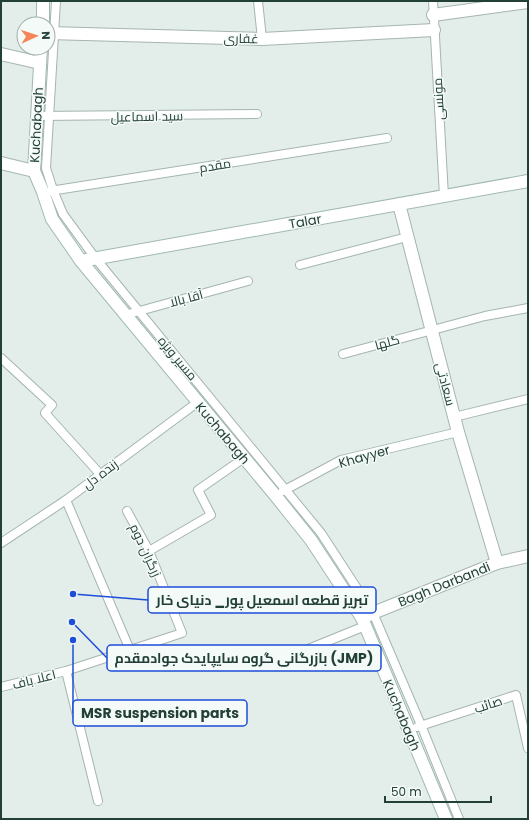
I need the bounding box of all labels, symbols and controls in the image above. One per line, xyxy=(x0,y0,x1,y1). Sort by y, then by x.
north arrow xyxy=(16,16,56,56)
street label: غفاری xyxy=(223,29,259,48)
text: N xyxy=(38,31,54,40)
street label: مونسی xyxy=(428,77,449,120)
street label: Kuchabagh xyxy=(25,87,48,163)
street label: سید اسماعیل xyxy=(111,106,183,127)
street label: مقدم xyxy=(198,154,232,177)
street label: Talar xyxy=(287,209,323,234)
street label: آقا بالا xyxy=(167,285,206,312)
street label: گلها xyxy=(373,330,402,355)
street label: مسیر ویژه xyxy=(153,332,202,385)
street label: سعادتی xyxy=(431,360,460,408)
street label: Kuchabagh xyxy=(191,398,254,468)
street label: Khayyer xyxy=(336,440,392,473)
street label: زنده دل xyxy=(79,455,122,494)
street label: زرگران دوم xyxy=(125,521,166,580)
street label: Bagh Darbandi xyxy=(395,557,493,612)
callout: تبریز قطعه اسمعیل پور_ دنیای خار xyxy=(148,587,376,613)
text: تبریز قطعه اسمعیل پور_ دنیای خار xyxy=(155,590,369,611)
callout: بازرگانی گروه سایپایدک جوادمقدم (JMP) xyxy=(107,645,381,671)
text: بازرگانی گروه سایپایدک جوادمقدم (JMP) xyxy=(115,648,373,668)
street label: اعلا باف xyxy=(10,665,58,694)
street label: Kuchabagh xyxy=(378,677,425,754)
street label: صائب xyxy=(472,691,505,718)
callout: MSR suspension parts xyxy=(73,700,247,726)
text: MSR suspension parts xyxy=(81,703,239,723)
scale bar xyxy=(385,778,491,804)
text: 50 m xyxy=(391,783,422,800)

